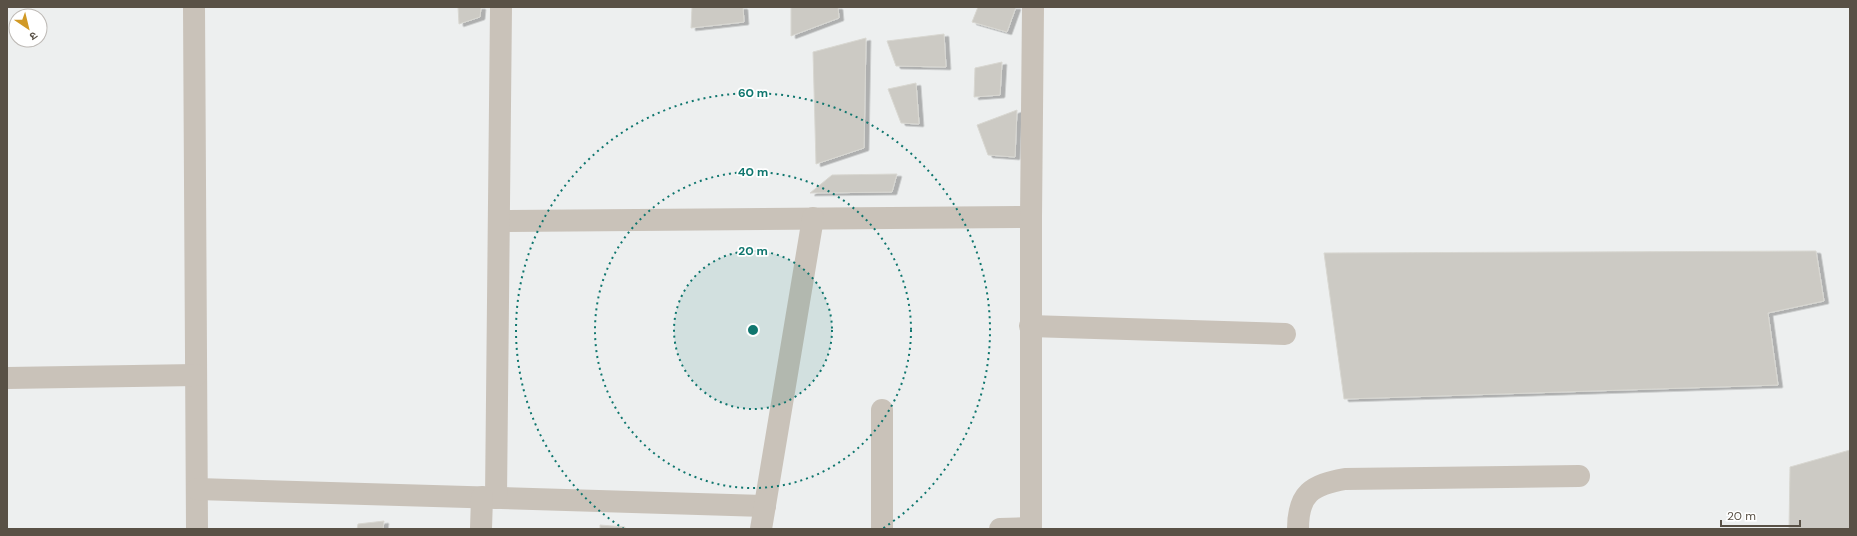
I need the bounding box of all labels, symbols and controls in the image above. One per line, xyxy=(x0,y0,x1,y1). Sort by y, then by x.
north arrow xyxy=(8,8,48,48)
text: उ xyxy=(27,29,40,44)
text: 60 m xyxy=(738,85,768,101)
text: 40 m xyxy=(738,164,768,180)
text: 20 m xyxy=(738,243,768,259)
centre of rings xyxy=(746,323,760,337)
scale bar xyxy=(1721,502,1800,528)
text: 20 m xyxy=(1727,508,1756,524)

